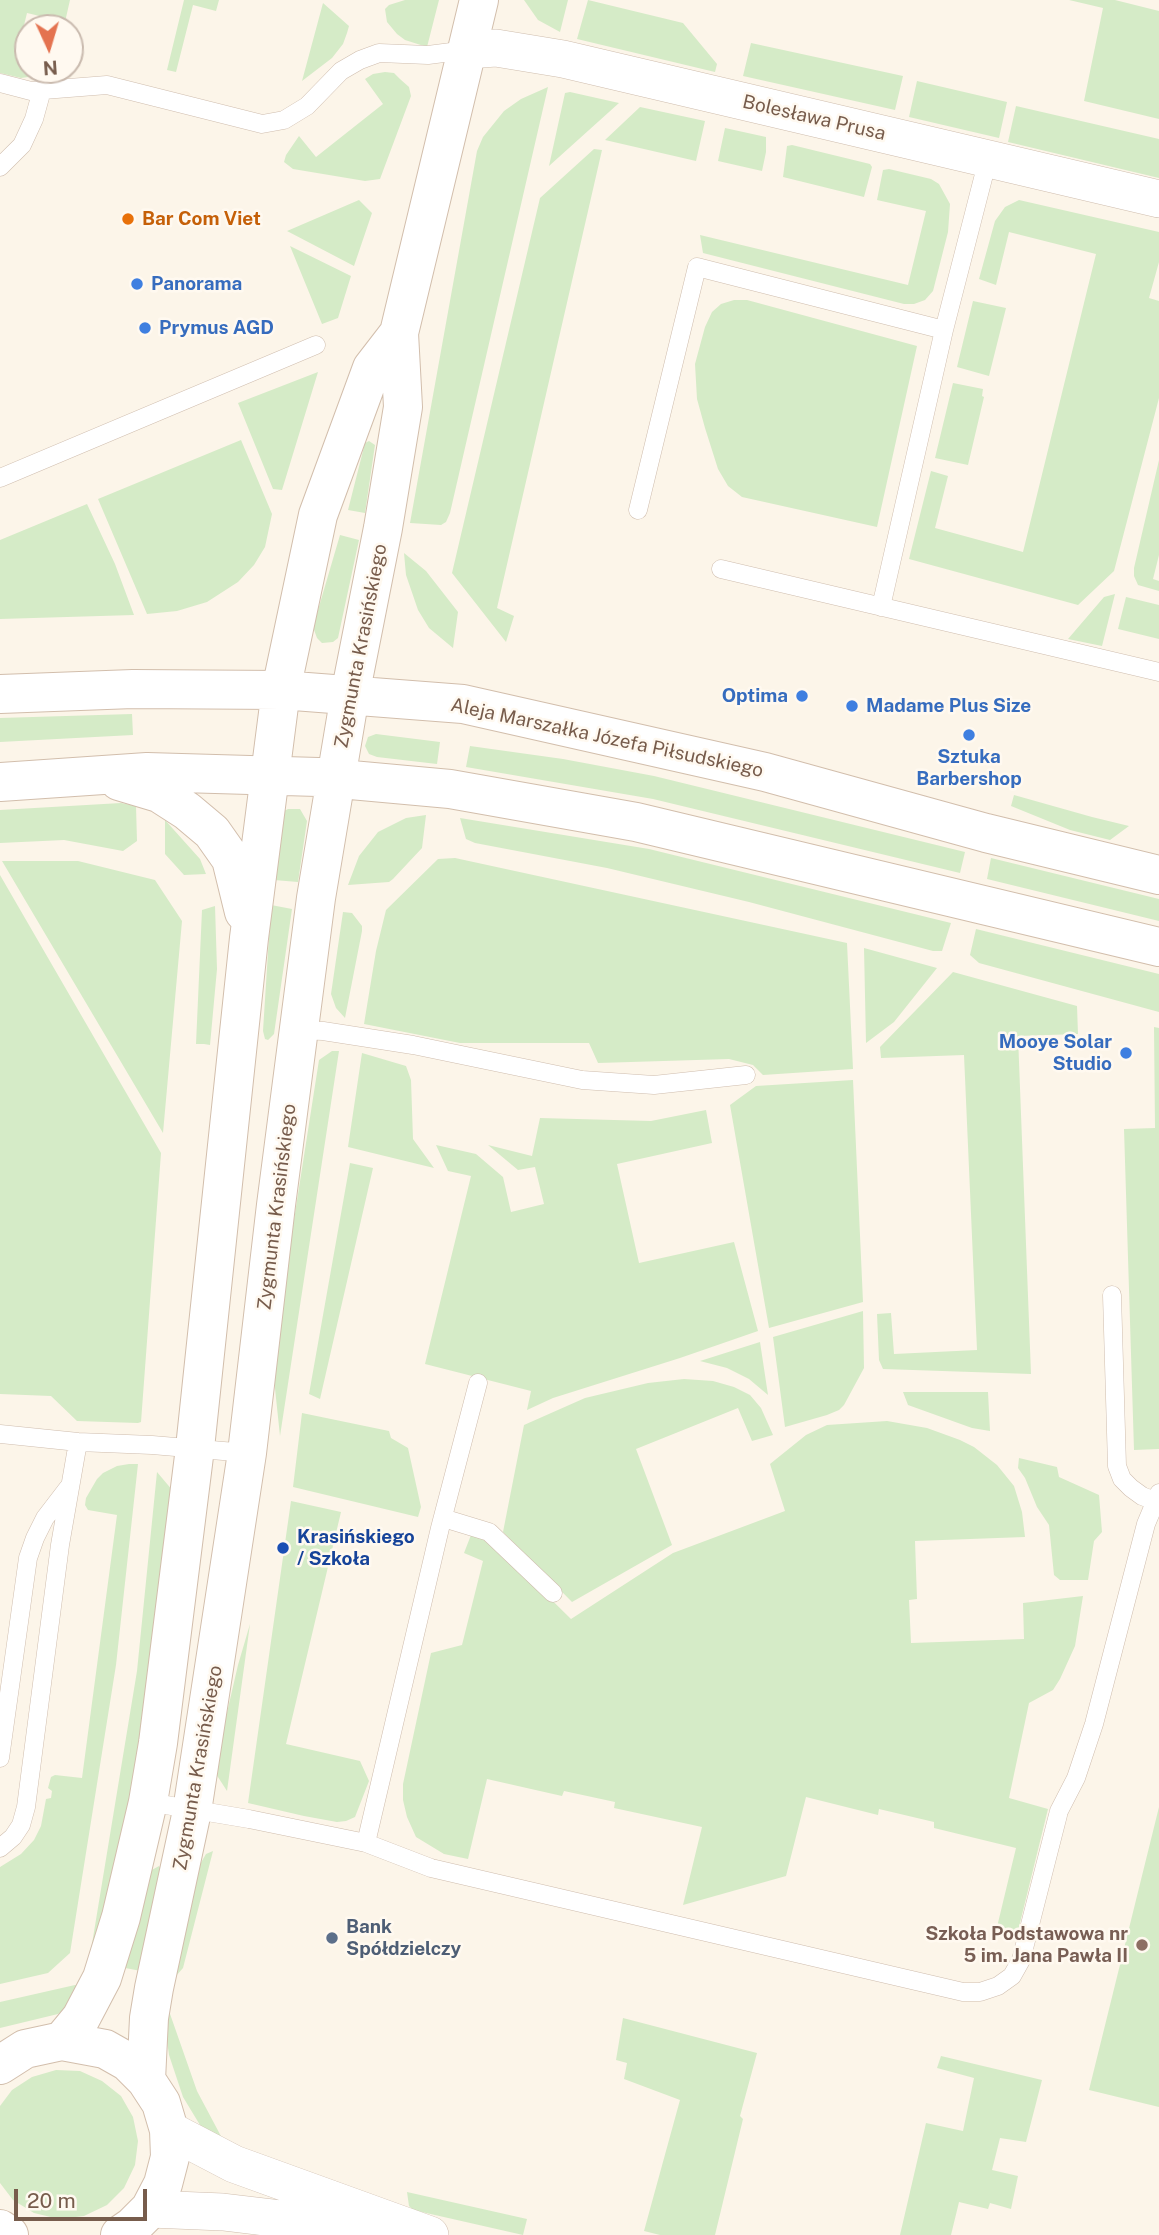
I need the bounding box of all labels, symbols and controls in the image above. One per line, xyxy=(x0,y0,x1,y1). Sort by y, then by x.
north arrow xyxy=(14,14,84,84)
text: N xyxy=(42,56,59,79)
street label: Bolesława Prusa xyxy=(740,90,888,146)
place label: Bar Com Viet xyxy=(142,208,261,230)
marker: Bar Com Viet xyxy=(120,211,136,227)
place label: Panorama xyxy=(151,273,242,295)
marker: Panorama xyxy=(129,276,145,292)
place label: Prymus AGD xyxy=(159,317,274,339)
marker: Prymus AGD xyxy=(137,320,153,336)
street label: Zygmunta Krasińskiego xyxy=(330,542,392,750)
place label: Optima xyxy=(722,685,788,707)
marker: Optima xyxy=(794,688,810,704)
street label: Aleja Marszałka Józefa Piłsudskiego xyxy=(449,694,765,782)
place label: Madame Plus Size xyxy=(866,695,1031,717)
marker: Madame Plus Size xyxy=(844,698,860,714)
marker: Sztuka Barbershop xyxy=(961,727,977,743)
place label: Sztuka Barbershop xyxy=(916,746,1022,790)
place label: Mooye Solar Studio xyxy=(999,1031,1112,1075)
marker: Mooye Solar Studio xyxy=(1118,1045,1134,1061)
street label: Zygmunta Krasińskiego xyxy=(253,1102,301,1312)
place label: Krasińskiego / Szkoła xyxy=(297,1526,415,1570)
marker: Krasińskiego / Szkoła xyxy=(275,1540,291,1556)
street label: Zygmunta Krasińskiego xyxy=(169,1664,227,1872)
place label: Bank Spółdzielczy xyxy=(346,1916,461,1960)
place label: Szkoła Podstawowa nr 5 im. Jana Pawła II xyxy=(925,1923,1128,1967)
marker: Bank Spółdzielczy xyxy=(324,1930,340,1946)
marker: Szkoła Podstawowa nr 5 im. Jana Pawła II xyxy=(1134,1937,1150,1953)
scale bar xyxy=(18,2176,150,2220)
text: 20 m xyxy=(27,2188,76,2213)

